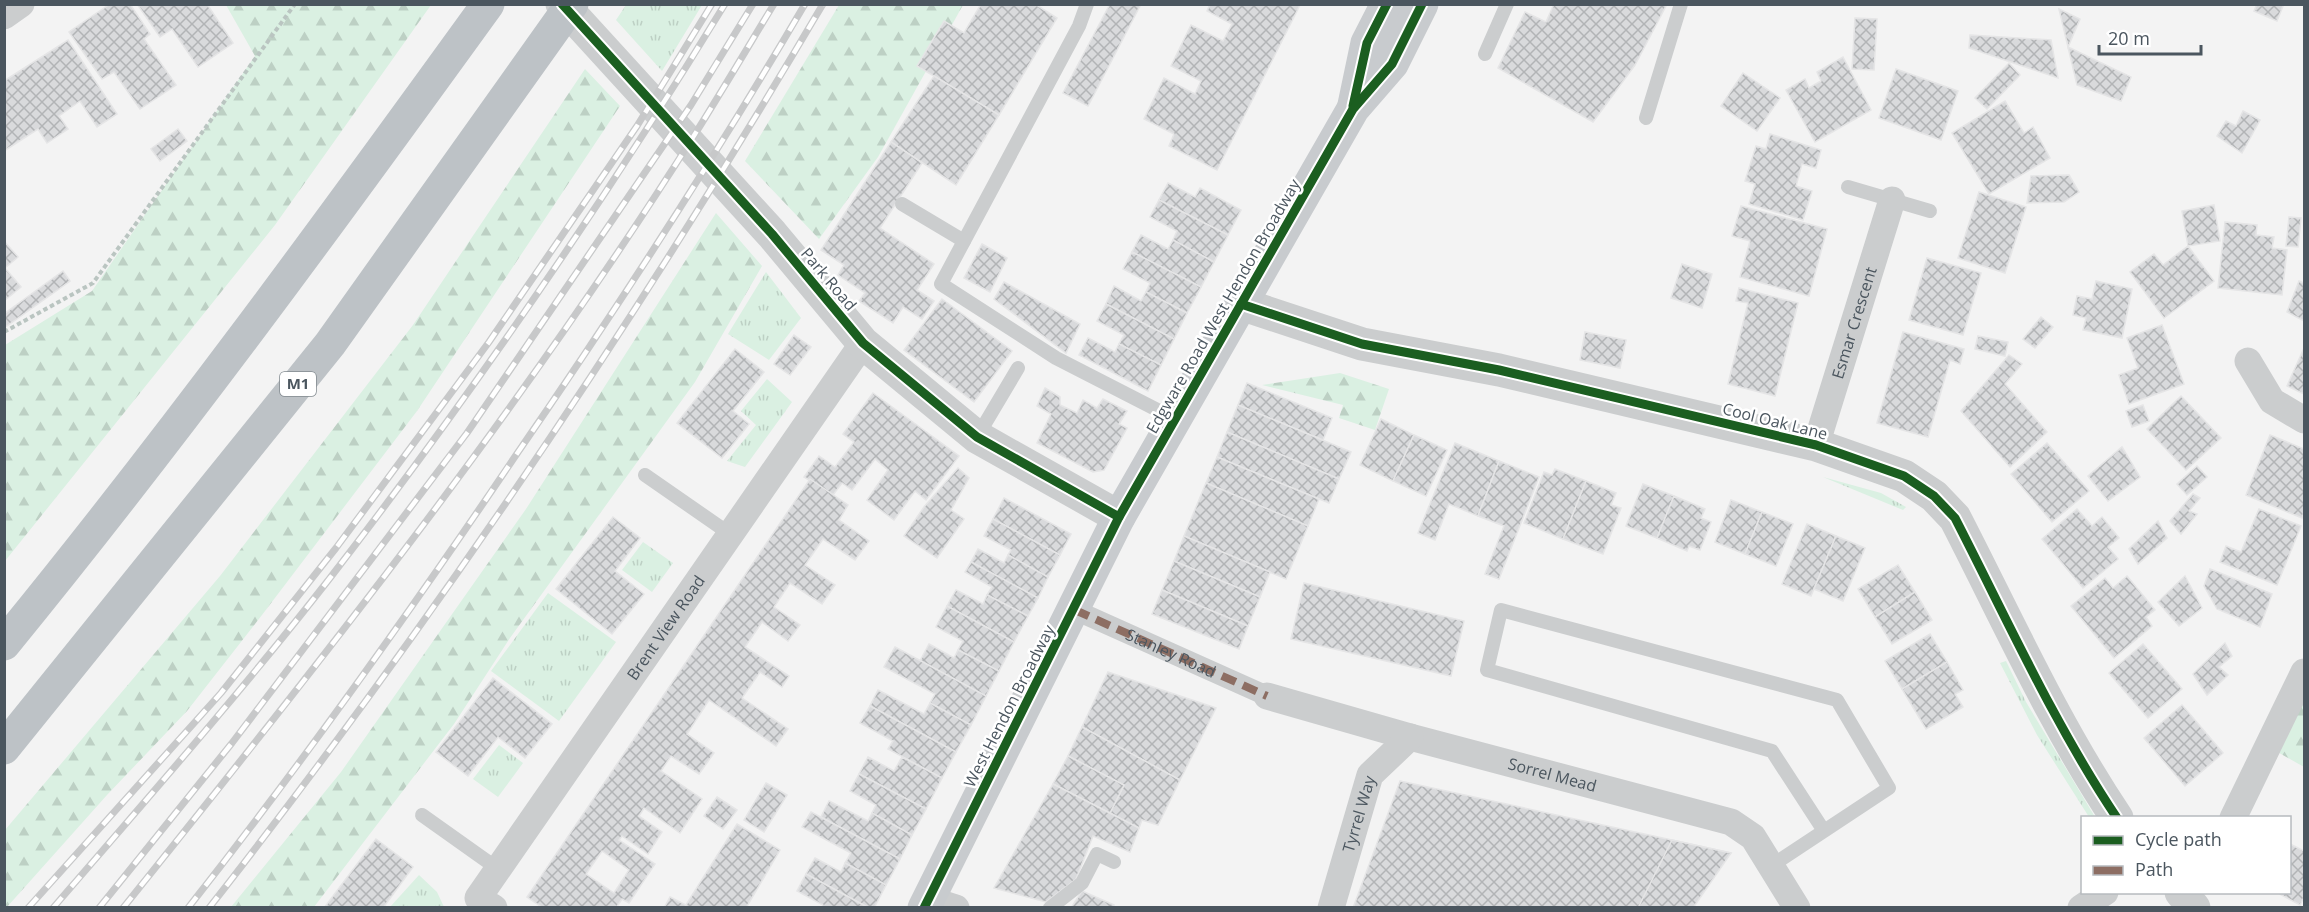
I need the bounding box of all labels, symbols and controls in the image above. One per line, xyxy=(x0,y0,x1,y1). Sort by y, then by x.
scale bar xyxy=(2099,18,2201,56)
text: 20 m xyxy=(2108,26,2150,50)
street label: Edgware Road West Hendon Broadway xyxy=(1141,174,1306,437)
street label: Park Road xyxy=(796,243,862,315)
street label: Esmar Crescent xyxy=(1826,264,1882,382)
road number: M1 xyxy=(280,372,316,396)
street label: Cool Oak Lane xyxy=(1720,397,1830,445)
street label: Brent View Road xyxy=(622,571,710,684)
street label: West Hendon Broadway xyxy=(958,620,1060,791)
street label: Stanley Road xyxy=(1122,623,1219,683)
street label: Sorrel Mead xyxy=(1506,752,1599,797)
street label: Tyrrel Way xyxy=(1337,772,1380,855)
legend xyxy=(2081,816,2291,894)
text: Cycle path xyxy=(2135,827,2222,851)
text: Path xyxy=(2135,857,2173,881)

